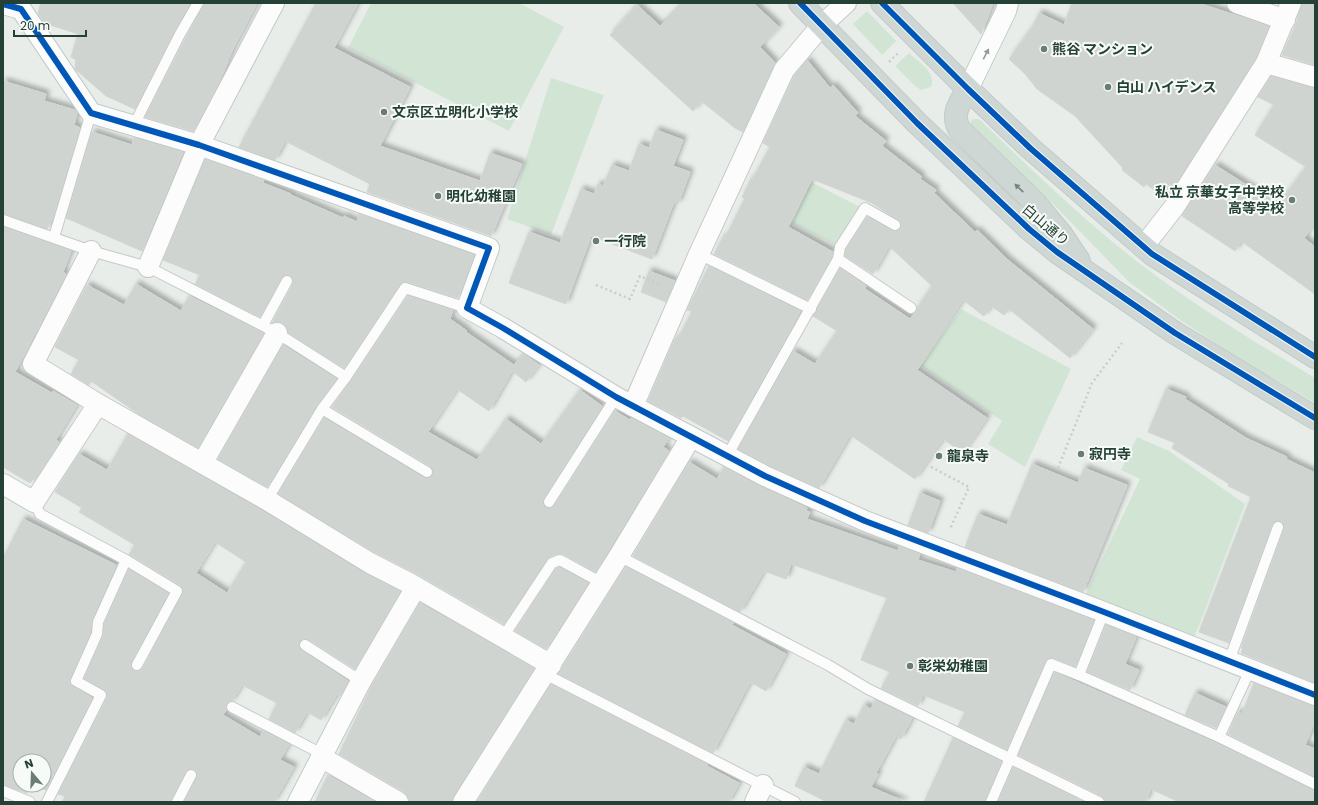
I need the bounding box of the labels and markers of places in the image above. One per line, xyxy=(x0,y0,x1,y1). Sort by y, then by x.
place label: 熊谷 マンション xyxy=(1052,39,1153,59)
marker: 熊谷 マンション xyxy=(1039,44,1049,54)
place label: 白山 ハイデンス xyxy=(1116,77,1216,97)
marker: 白山 ハイデンス xyxy=(1103,82,1113,92)
place label: 文京区立明化小学校 xyxy=(392,102,518,122)
marker: 文京区立明化小学校 xyxy=(379,107,389,117)
place label: 私立 京華女子中学校 高等学校 xyxy=(1155,182,1284,218)
place label: 明化幼稚園 xyxy=(446,186,516,206)
marker: 明化幼稚園 xyxy=(433,191,443,201)
marker: 私立 京華女子中学校 高等学校 xyxy=(1287,195,1297,205)
place label: 一行院 xyxy=(604,231,646,251)
marker: 一行院 xyxy=(591,236,601,246)
place label: 寂円寺 xyxy=(1089,444,1131,464)
place label: 龍泉寺 xyxy=(947,446,989,466)
marker: 寂円寺 xyxy=(1076,449,1086,459)
marker: 龍泉寺 xyxy=(934,451,944,461)
place label: 彰栄幼稚園 xyxy=(918,656,988,676)
marker: 彰栄幼稚園 xyxy=(905,661,915,671)

